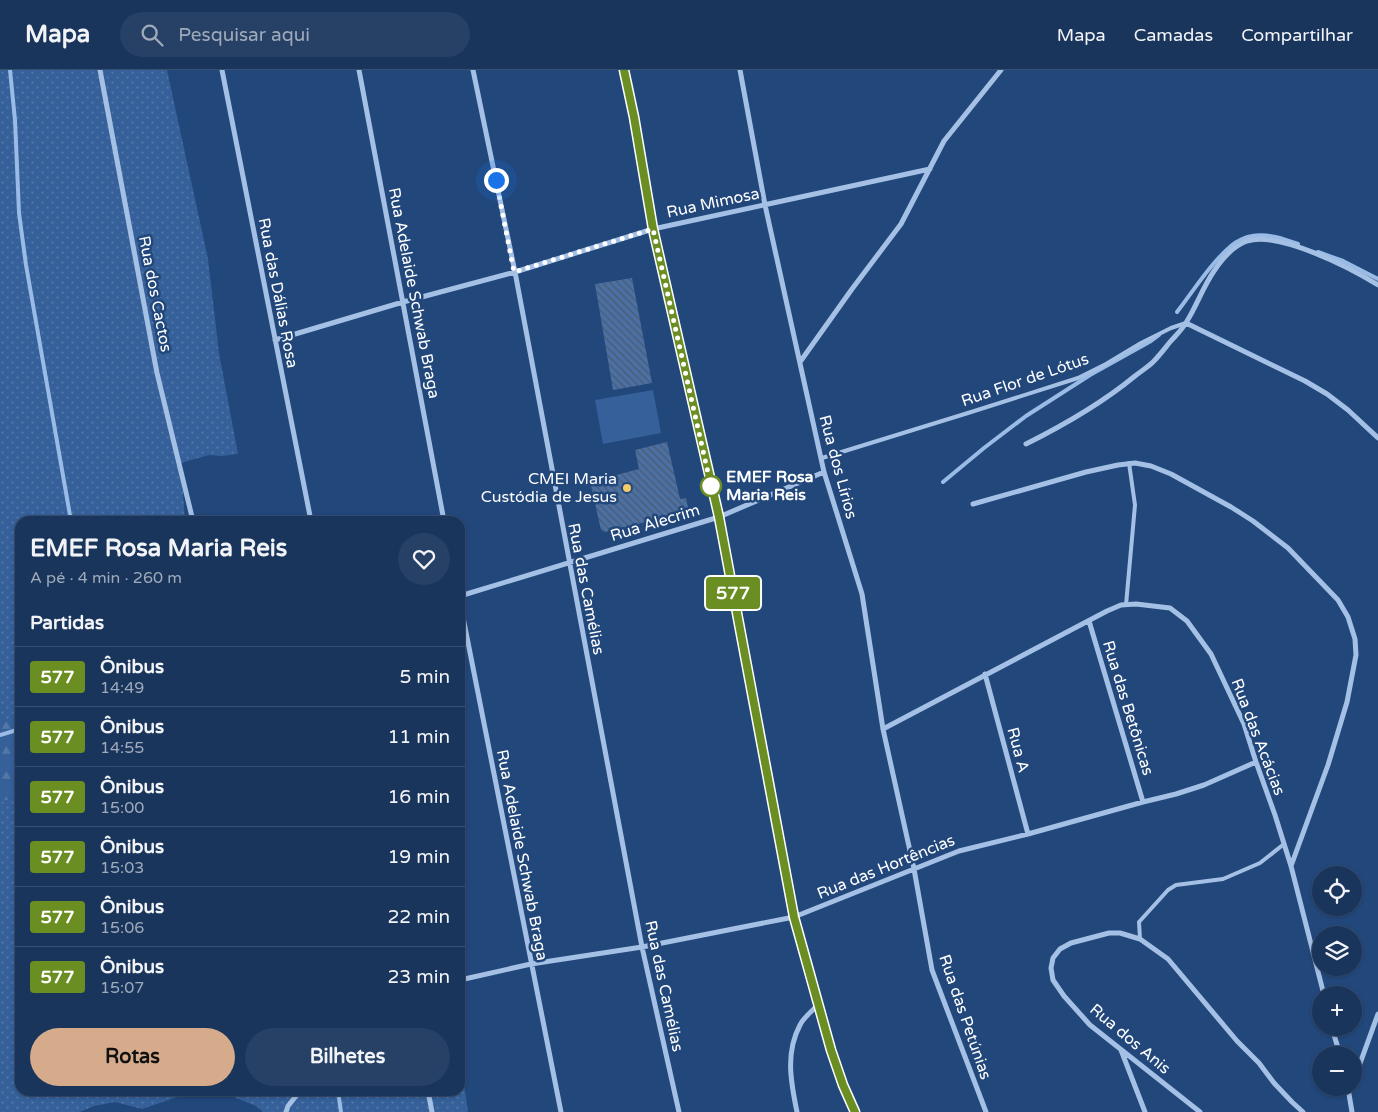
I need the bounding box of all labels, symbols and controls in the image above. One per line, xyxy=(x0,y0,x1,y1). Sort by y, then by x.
search box xyxy=(120,12,470,57)
text: Mapa xyxy=(25,20,90,49)
icon: search xyxy=(138,21,166,49)
text: Pesquisar aqui xyxy=(178,24,310,46)
text: Mapa xyxy=(1057,24,1106,46)
text: Camadas xyxy=(1134,24,1213,46)
text: Compartilhar xyxy=(1241,24,1353,46)
your location xyxy=(484,168,509,193)
street label: Rua Mimosa xyxy=(665,183,761,223)
street label: Rua Adelaide Schwab Braga xyxy=(384,186,444,400)
street label: Rua das Dálias Rosa xyxy=(254,216,302,370)
street label: Rua dos Cactos xyxy=(134,234,176,354)
street label: Rua Flor de Lótus xyxy=(959,349,1091,411)
street label: Rua dos Lírios xyxy=(815,413,861,521)
place label: EMEF Rosa Maria Reis xyxy=(726,467,814,505)
place label: CMEI Maria Custódia de Jesus xyxy=(481,469,617,507)
marker: EMEF Rosa Maria Reis xyxy=(700,475,722,497)
marker: CMEI Maria Custódia de Jesus xyxy=(621,482,633,494)
street label: Rua Alecrim xyxy=(608,500,702,546)
street label: Rua das Camélias xyxy=(563,521,609,657)
button: heart xyxy=(398,533,450,585)
text: EMEF Rosa Maria Reis xyxy=(30,534,287,563)
text: A pé · 4 min · 260 m xyxy=(30,568,182,588)
line badge: 577 xyxy=(704,577,762,609)
text: 577 xyxy=(716,582,750,604)
text: Partidas xyxy=(30,612,104,634)
street label: Rua das Betônicas xyxy=(1098,638,1158,778)
text: Ônibus xyxy=(100,656,164,678)
text: 577 xyxy=(41,666,74,688)
text: 5 min xyxy=(399,666,450,688)
street label: Rua das Acácias xyxy=(1227,676,1289,798)
text: 14:49 xyxy=(100,678,144,698)
text: Ônibus xyxy=(100,716,164,738)
street label: Rua A xyxy=(1002,725,1034,775)
text: 577 xyxy=(41,726,74,748)
text: 11 min xyxy=(387,726,450,748)
text: 14:55 xyxy=(100,738,144,758)
street label: Rua Adelaide Schwab Braga xyxy=(492,748,552,962)
text: Ônibus xyxy=(100,776,164,798)
text: 577 xyxy=(41,786,74,808)
text: 16 min xyxy=(387,786,450,808)
text: 15:00 xyxy=(100,798,144,818)
street label: Rua das Hortências xyxy=(814,830,958,904)
text: Ônibus xyxy=(100,836,164,858)
text: 577 xyxy=(41,846,74,868)
text: 19 min xyxy=(387,846,450,868)
text: 15:03 xyxy=(100,858,144,878)
map controls xyxy=(1312,866,1362,1096)
button: locate xyxy=(1312,866,1362,916)
text: Ônibus xyxy=(100,896,164,918)
text: 577 xyxy=(41,906,74,928)
text: 22 min xyxy=(387,906,450,928)
text: 15:06 xyxy=(100,918,144,938)
street label: Rua das Camélias xyxy=(640,919,688,1053)
button: layers xyxy=(1312,926,1362,976)
street label: Rua das Petúnias xyxy=(934,952,996,1082)
text: Ônibus xyxy=(100,956,164,978)
text: 577 xyxy=(41,966,74,988)
text: 23 min xyxy=(387,966,450,988)
text: 15:07 xyxy=(100,978,144,998)
button: + xyxy=(1312,986,1362,1036)
street label: Rua dos Anis xyxy=(1086,999,1174,1079)
button: Rotas xyxy=(30,1028,235,1086)
button: Bilhetes xyxy=(245,1028,450,1086)
button: − xyxy=(1312,1046,1362,1096)

